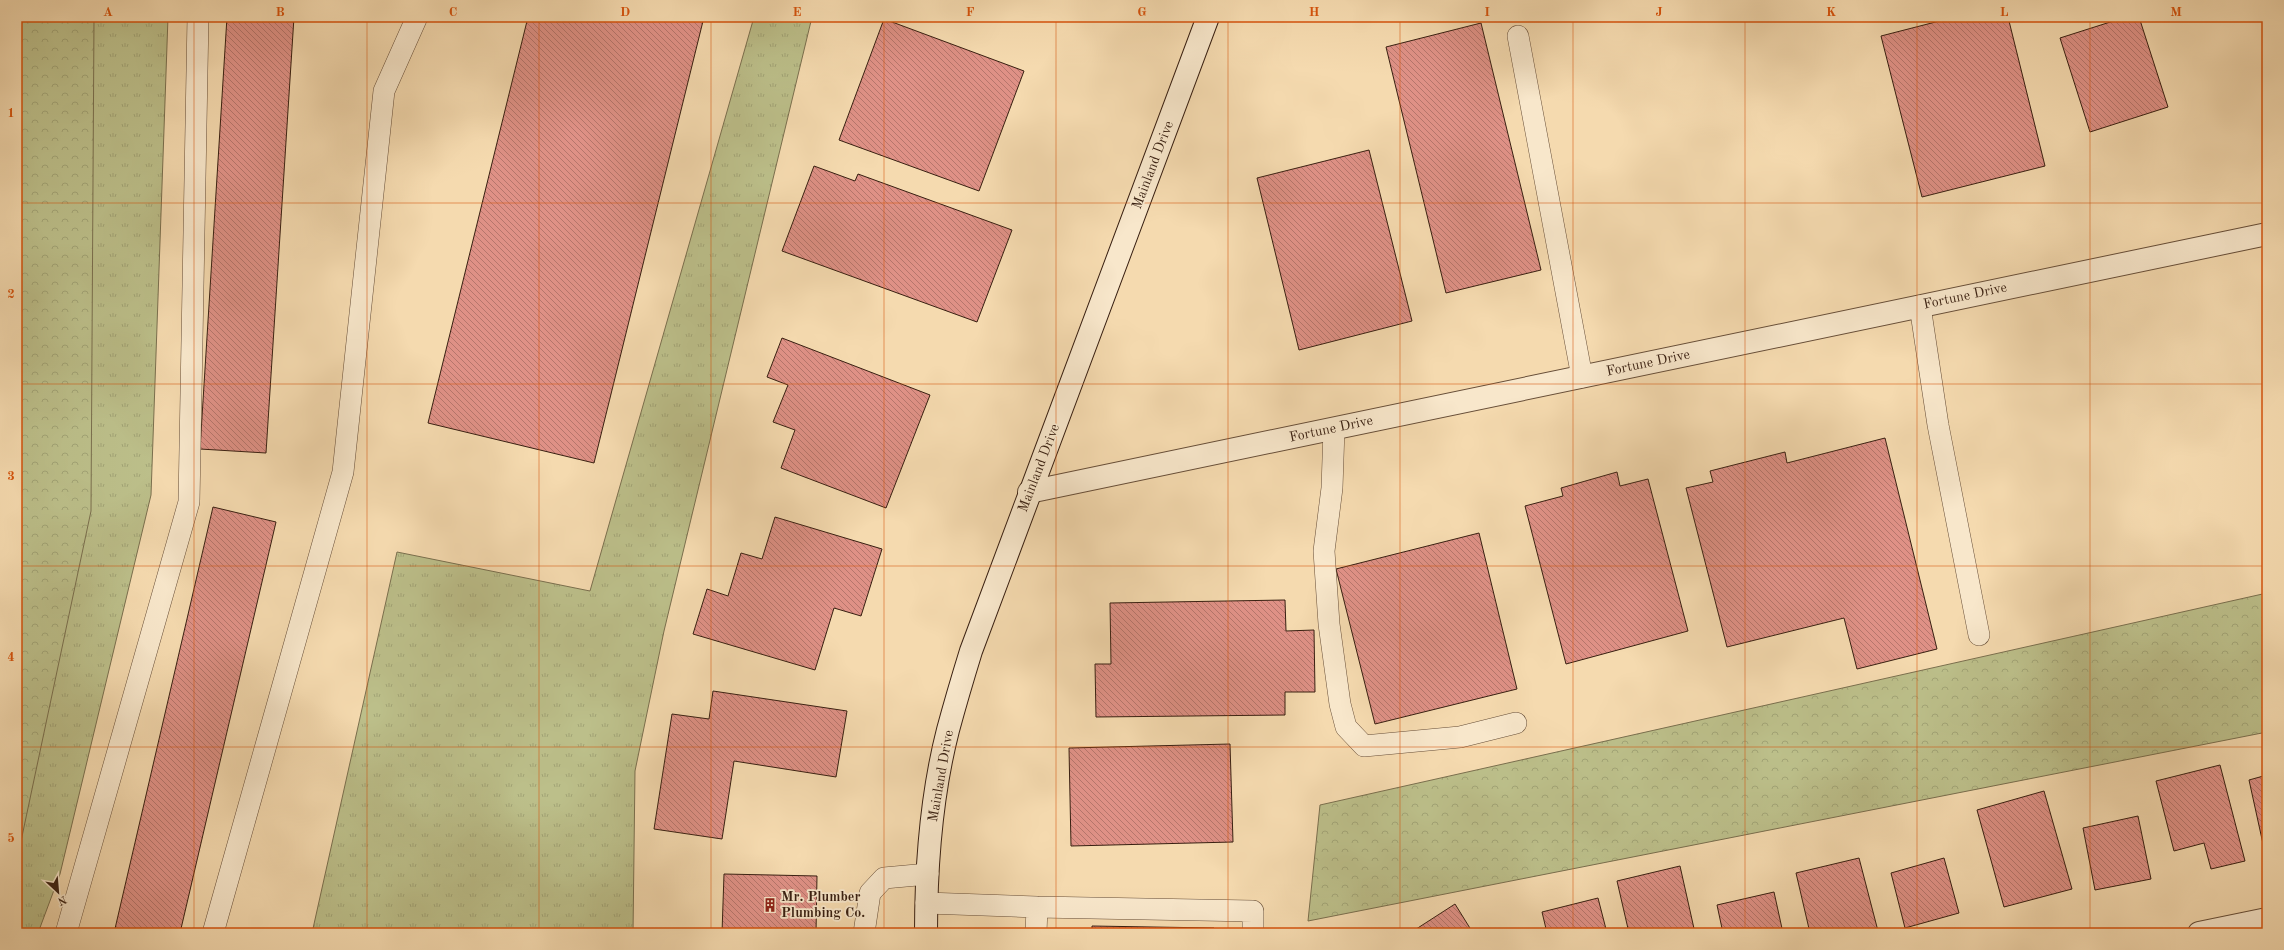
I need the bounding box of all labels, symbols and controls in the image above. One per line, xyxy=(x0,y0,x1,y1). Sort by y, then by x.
text: A xyxy=(103,6,113,19)
text: B xyxy=(275,6,285,19)
text: C xyxy=(449,6,457,19)
text: D xyxy=(620,6,630,19)
text: E xyxy=(793,6,802,19)
text: F xyxy=(966,6,975,19)
text: G xyxy=(1137,6,1147,19)
text: H xyxy=(1309,6,1320,19)
text: I xyxy=(1484,6,1490,19)
text: J xyxy=(1655,6,1663,19)
text: K xyxy=(1826,6,1836,19)
text: L xyxy=(2000,6,2009,19)
text: M xyxy=(2170,6,2182,19)
text: 1 xyxy=(7,107,15,120)
street label: Mainland Drive xyxy=(1130,119,1176,211)
street label: Fortune Drive xyxy=(1922,280,2008,312)
text: 2 xyxy=(7,288,15,301)
street label: Fortune Drive xyxy=(1605,347,1691,379)
street label: Fortune Drive xyxy=(1288,413,1374,445)
street label: Mainland Drive xyxy=(1016,422,1062,514)
text: 3 xyxy=(7,470,15,483)
text: 4 xyxy=(7,651,15,664)
street label: Mainland Drive xyxy=(926,729,956,823)
text: 5 xyxy=(7,832,15,845)
north arrow xyxy=(38,872,78,912)
place label: Mr. Plumber Plumbing Co. xyxy=(781,890,865,920)
text: N xyxy=(55,893,68,907)
building icon: Mr. Plumber Plumbing Co. xyxy=(762,897,778,913)

